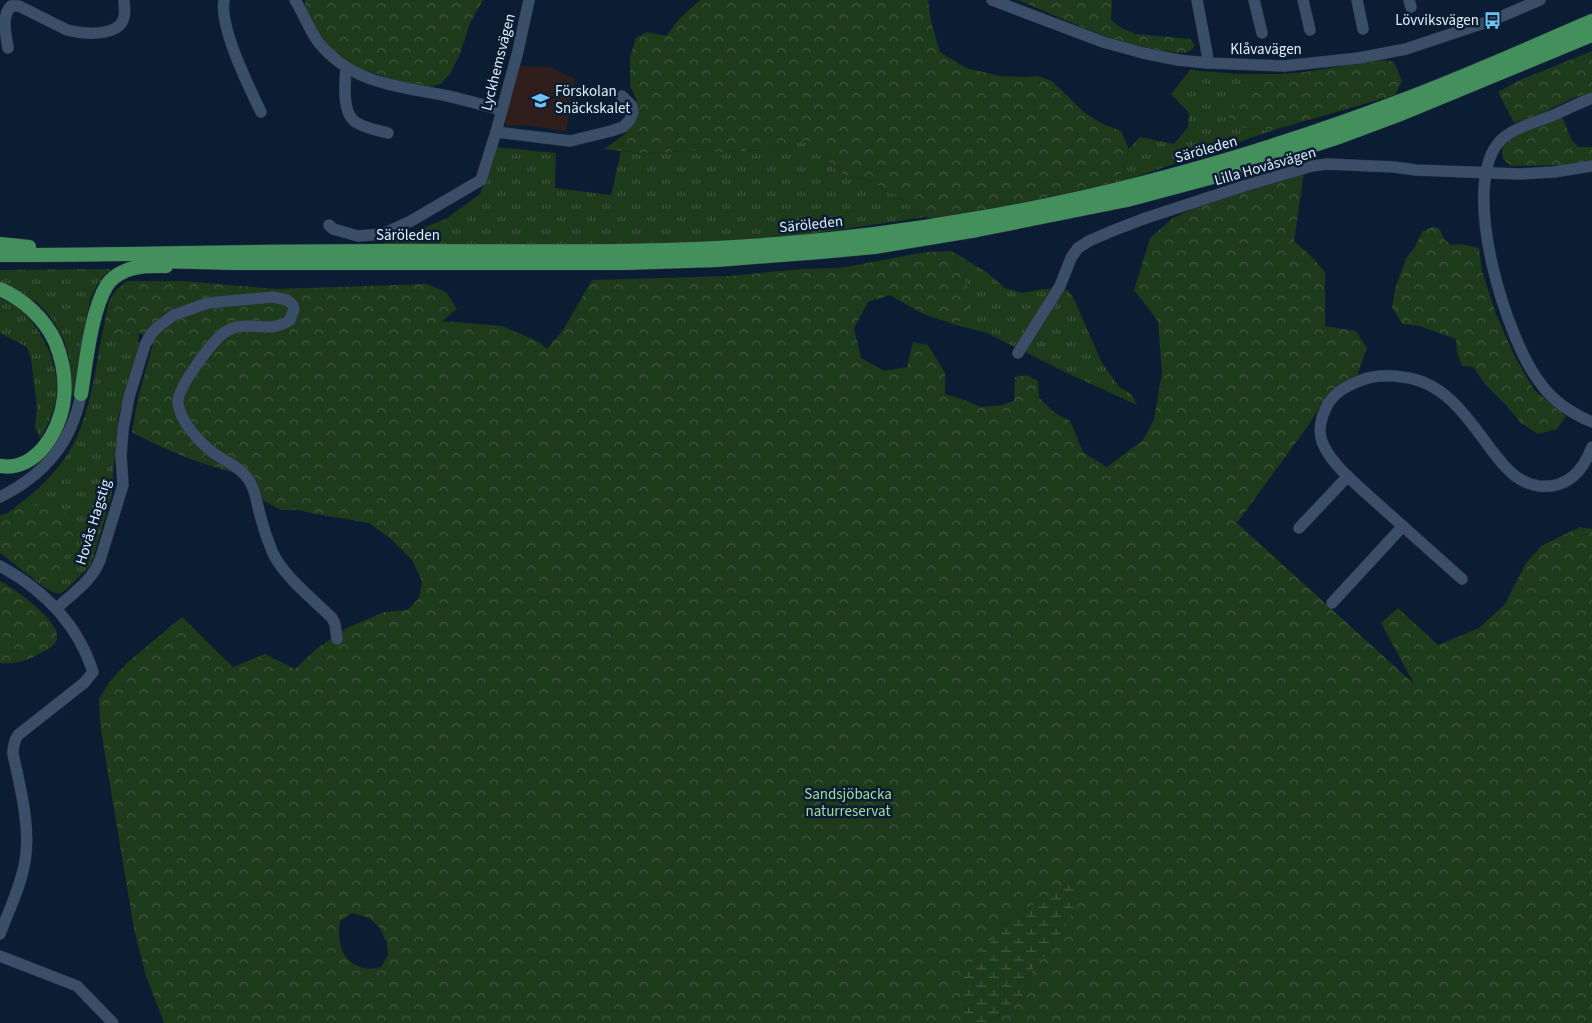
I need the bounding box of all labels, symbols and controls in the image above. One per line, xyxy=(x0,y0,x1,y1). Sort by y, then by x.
place label: Lövviksvägen xyxy=(1395,10,1479,31)
bus stop icon: Lövviksvägen xyxy=(1483,10,1503,30)
street label: Lyckhemsvägen xyxy=(476,11,521,113)
street label: Klåvavägen xyxy=(1230,39,1302,60)
place label: Förskolan Snäckskalet xyxy=(555,81,630,119)
school or university icon: Förskolan Snäckskalet xyxy=(531,90,551,110)
street label: Säröleden xyxy=(1172,131,1240,168)
street label: Lilla Hovåsvägen xyxy=(1212,142,1318,191)
street label: Säröleden xyxy=(778,211,844,238)
street label: Säröleden xyxy=(376,225,440,246)
street label: Hovås Hagstig xyxy=(70,476,117,568)
park label: Sandsjöbacka naturreservat xyxy=(804,784,892,822)

